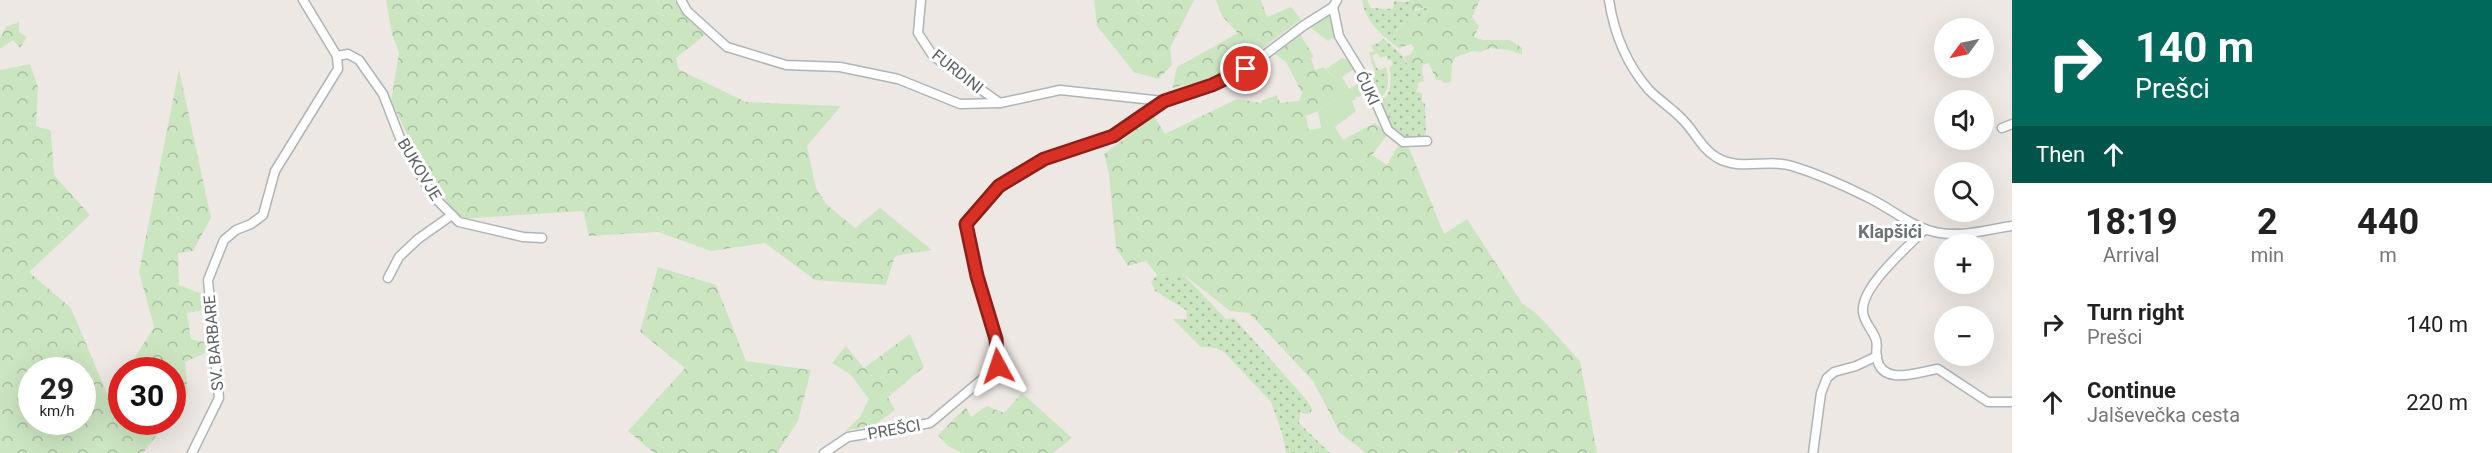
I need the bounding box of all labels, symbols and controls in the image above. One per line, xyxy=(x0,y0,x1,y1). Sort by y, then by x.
north arrow xyxy=(1934,18,1994,78)
map controls xyxy=(1934,18,1994,366)
text: 140 m xyxy=(2135,23,2254,72)
icon: right xyxy=(2036,24,2114,102)
pin xyxy=(1220,43,1271,94)
street label: FURDINI xyxy=(928,46,987,97)
icon: arrive xyxy=(1229,52,1262,85)
street label: ĆUKI xyxy=(1352,68,1384,108)
text: Prešci xyxy=(2135,73,2210,105)
button: sound xyxy=(1934,90,1994,150)
street label: BUKOVJE xyxy=(394,135,446,204)
icon: ahead xyxy=(2097,138,2130,171)
text: Then xyxy=(2036,142,2085,167)
button: search xyxy=(1934,162,1994,222)
text: 18:19 xyxy=(2085,201,2178,243)
text: 2 xyxy=(2257,201,2278,243)
text: 440 xyxy=(2357,201,2419,243)
district label: Klapšići xyxy=(1858,221,1922,242)
button: + xyxy=(1934,234,1994,294)
text: Arrival xyxy=(2103,243,2160,267)
text: min xyxy=(2251,243,2284,267)
text: m xyxy=(2379,243,2397,267)
street label: SV. BARBARE xyxy=(200,294,227,391)
text: Turn right xyxy=(2087,300,2184,325)
button: − xyxy=(1934,306,1994,366)
icon: right xyxy=(2036,308,2069,341)
text: 140 m xyxy=(2406,312,2468,337)
text: Prešci xyxy=(2087,325,2142,349)
position arrow xyxy=(966,334,1030,398)
speed limit sign: 30 xyxy=(108,357,186,435)
text: 29 xyxy=(40,371,74,406)
text: Continue xyxy=(2087,378,2176,403)
icon: ahead xyxy=(2036,386,2069,419)
text: 220 m xyxy=(2406,390,2468,415)
text: km/h xyxy=(39,402,75,420)
text: Jalševečka cesta xyxy=(2087,403,2240,427)
street label: PREŠCI xyxy=(866,415,922,443)

